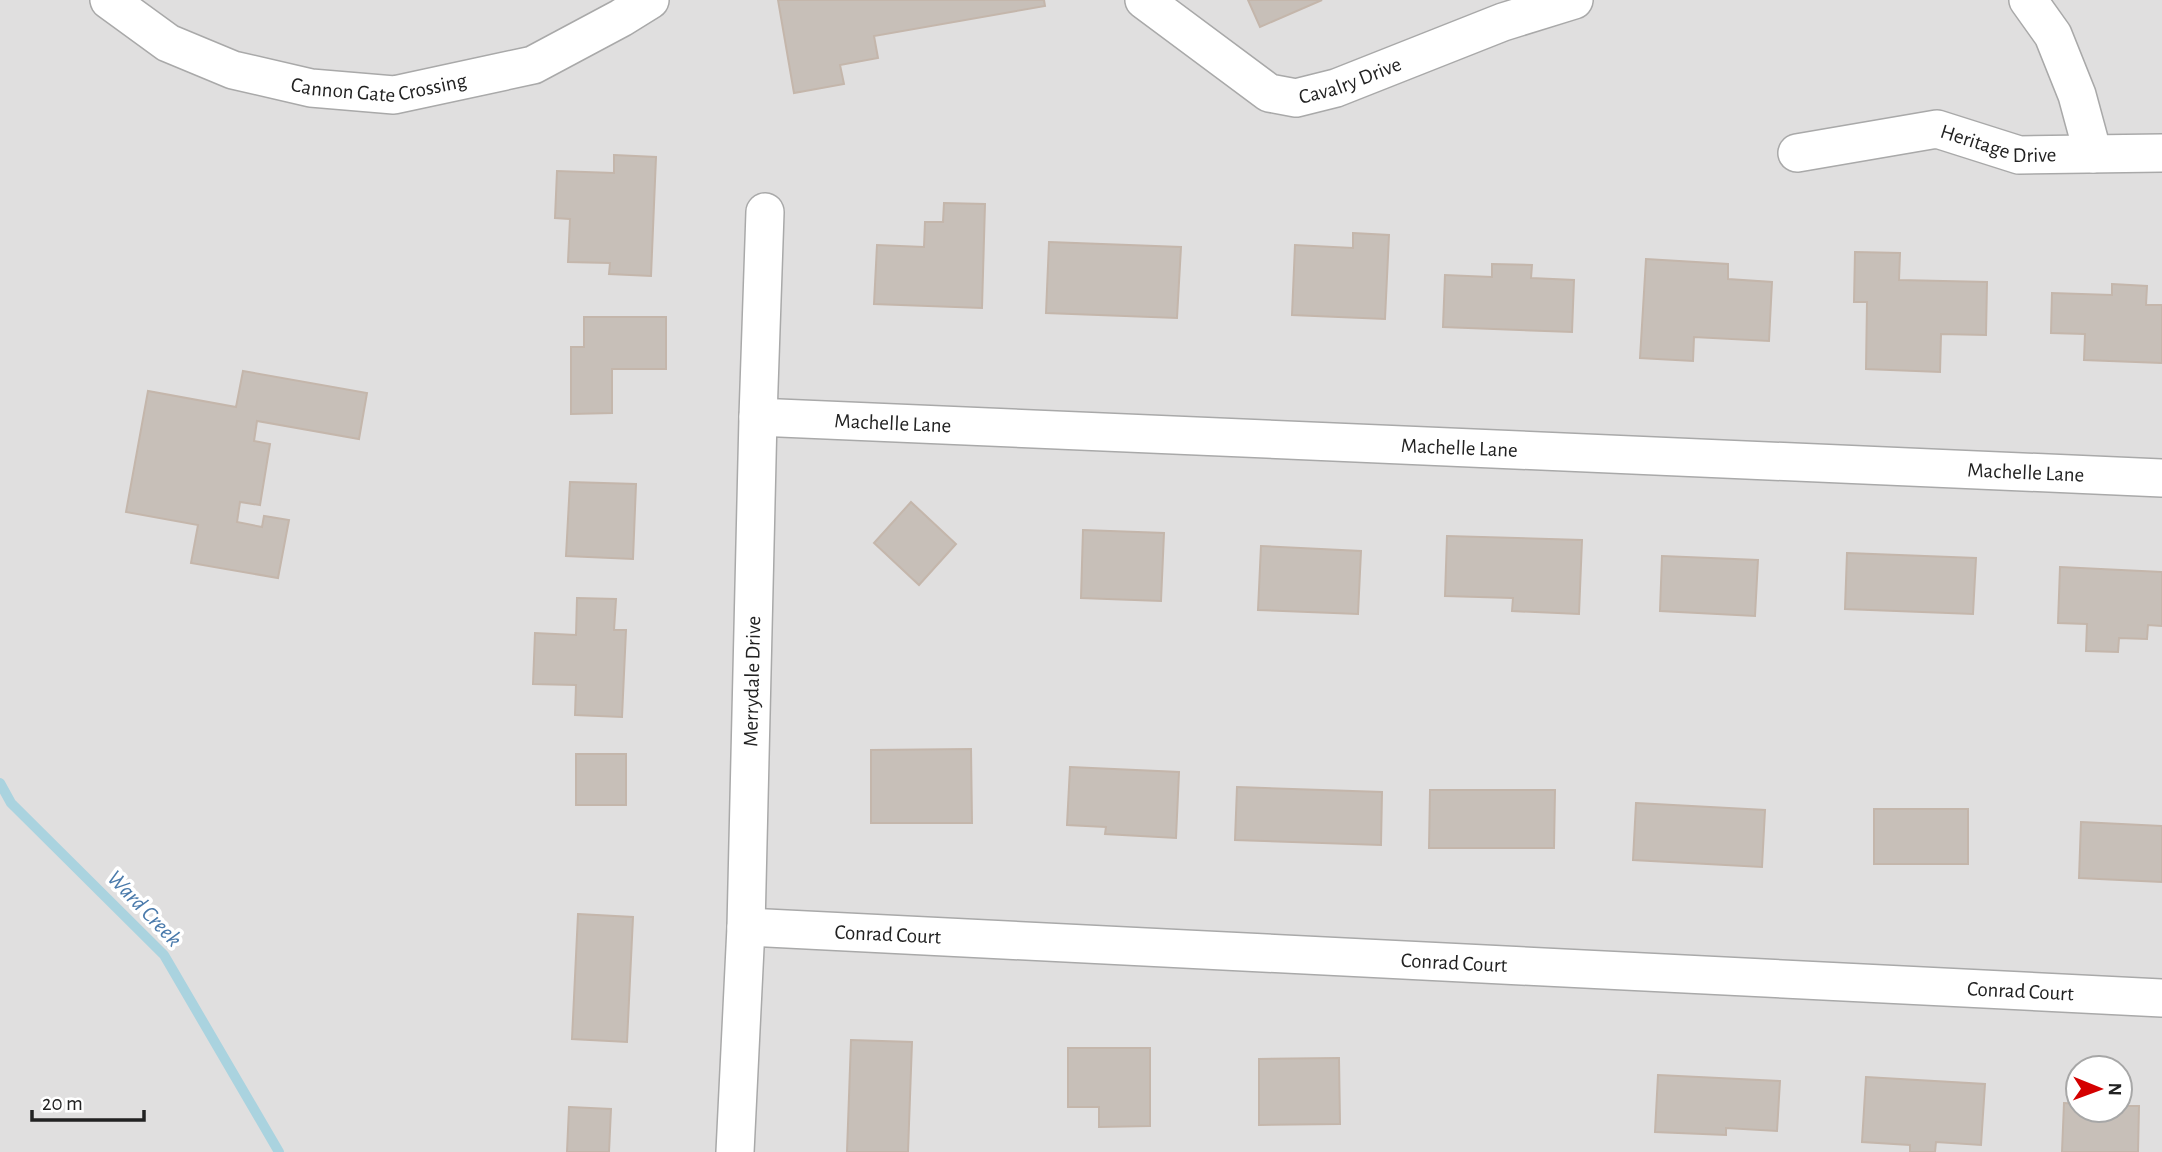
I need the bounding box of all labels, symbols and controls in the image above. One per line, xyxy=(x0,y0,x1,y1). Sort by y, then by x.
street label: Cavalry Drive xyxy=(1297,53,1404,108)
street label: Cannon Gate Crossing xyxy=(289,69,469,106)
street label: Heritage Drive xyxy=(1938,121,2057,166)
street label: Machelle Lane xyxy=(834,410,952,436)
street label: Machelle Lane xyxy=(1400,435,1518,461)
street label: Machelle Lane xyxy=(1967,460,2085,486)
street label: Merrydale Drive xyxy=(740,616,764,747)
water label: Ward Creek xyxy=(102,867,186,952)
street label: Conrad Court xyxy=(834,921,942,948)
street label: Conrad Court xyxy=(1400,950,1508,976)
street label: Conrad Court xyxy=(1967,978,2074,1005)
north arrow xyxy=(2064,1054,2134,1124)
scale bar xyxy=(32,1078,144,1122)
text: N xyxy=(2105,1082,2124,1096)
text: 20 m xyxy=(42,1093,83,1114)

